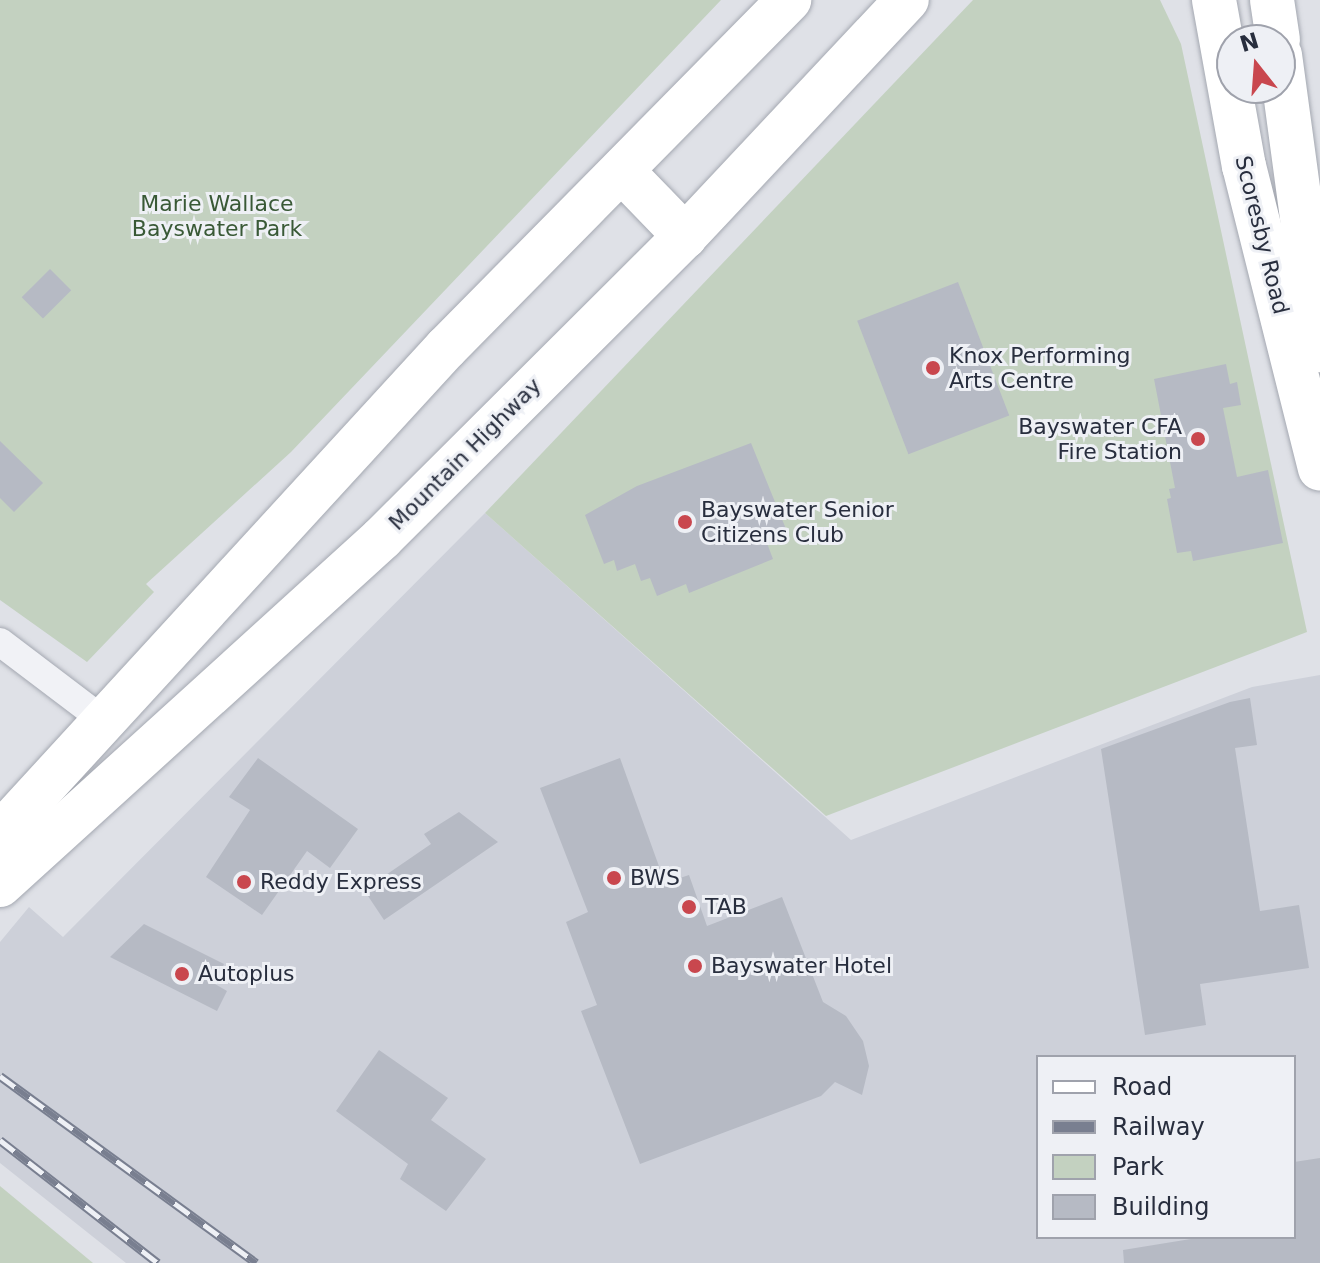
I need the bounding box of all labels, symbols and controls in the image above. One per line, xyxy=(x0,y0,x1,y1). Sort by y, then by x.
north arrow xyxy=(1216,24,1296,104)
text: N xyxy=(1237,28,1262,57)
street label: Scoresby Road xyxy=(1230,153,1294,317)
park label: Marie Wallace Bayswater Park xyxy=(132,190,302,242)
place label: Knox Performing Arts Centre xyxy=(949,342,1131,394)
marker: Knox Performing Arts Centre xyxy=(924,359,942,377)
street label: Mountain Highway xyxy=(383,372,547,536)
place label: Bayswater CFA Fire Station xyxy=(1018,413,1182,464)
marker: Bayswater CFA Fire Station xyxy=(1189,430,1207,448)
place label: Bayswater Senior Citizens Club xyxy=(701,496,894,548)
marker: Bayswater Senior Citizens Club xyxy=(676,513,694,531)
place label: BWS xyxy=(630,865,680,891)
place label: Reddy Express xyxy=(260,869,422,895)
marker: BWS xyxy=(605,869,623,887)
marker: Reddy Express xyxy=(235,873,253,891)
place label: TAB xyxy=(705,894,747,920)
marker: TAB xyxy=(680,898,698,916)
place label: Bayswater Hotel xyxy=(711,953,892,979)
marker: Bayswater Hotel xyxy=(686,957,704,975)
place label: Autoplus xyxy=(198,961,295,987)
marker: Autoplus xyxy=(173,965,191,983)
legend xyxy=(1036,1055,1296,1239)
text: Road xyxy=(1112,1073,1172,1101)
text: Railway xyxy=(1112,1113,1205,1141)
text: Park xyxy=(1112,1153,1164,1181)
text: Building xyxy=(1112,1193,1209,1221)

